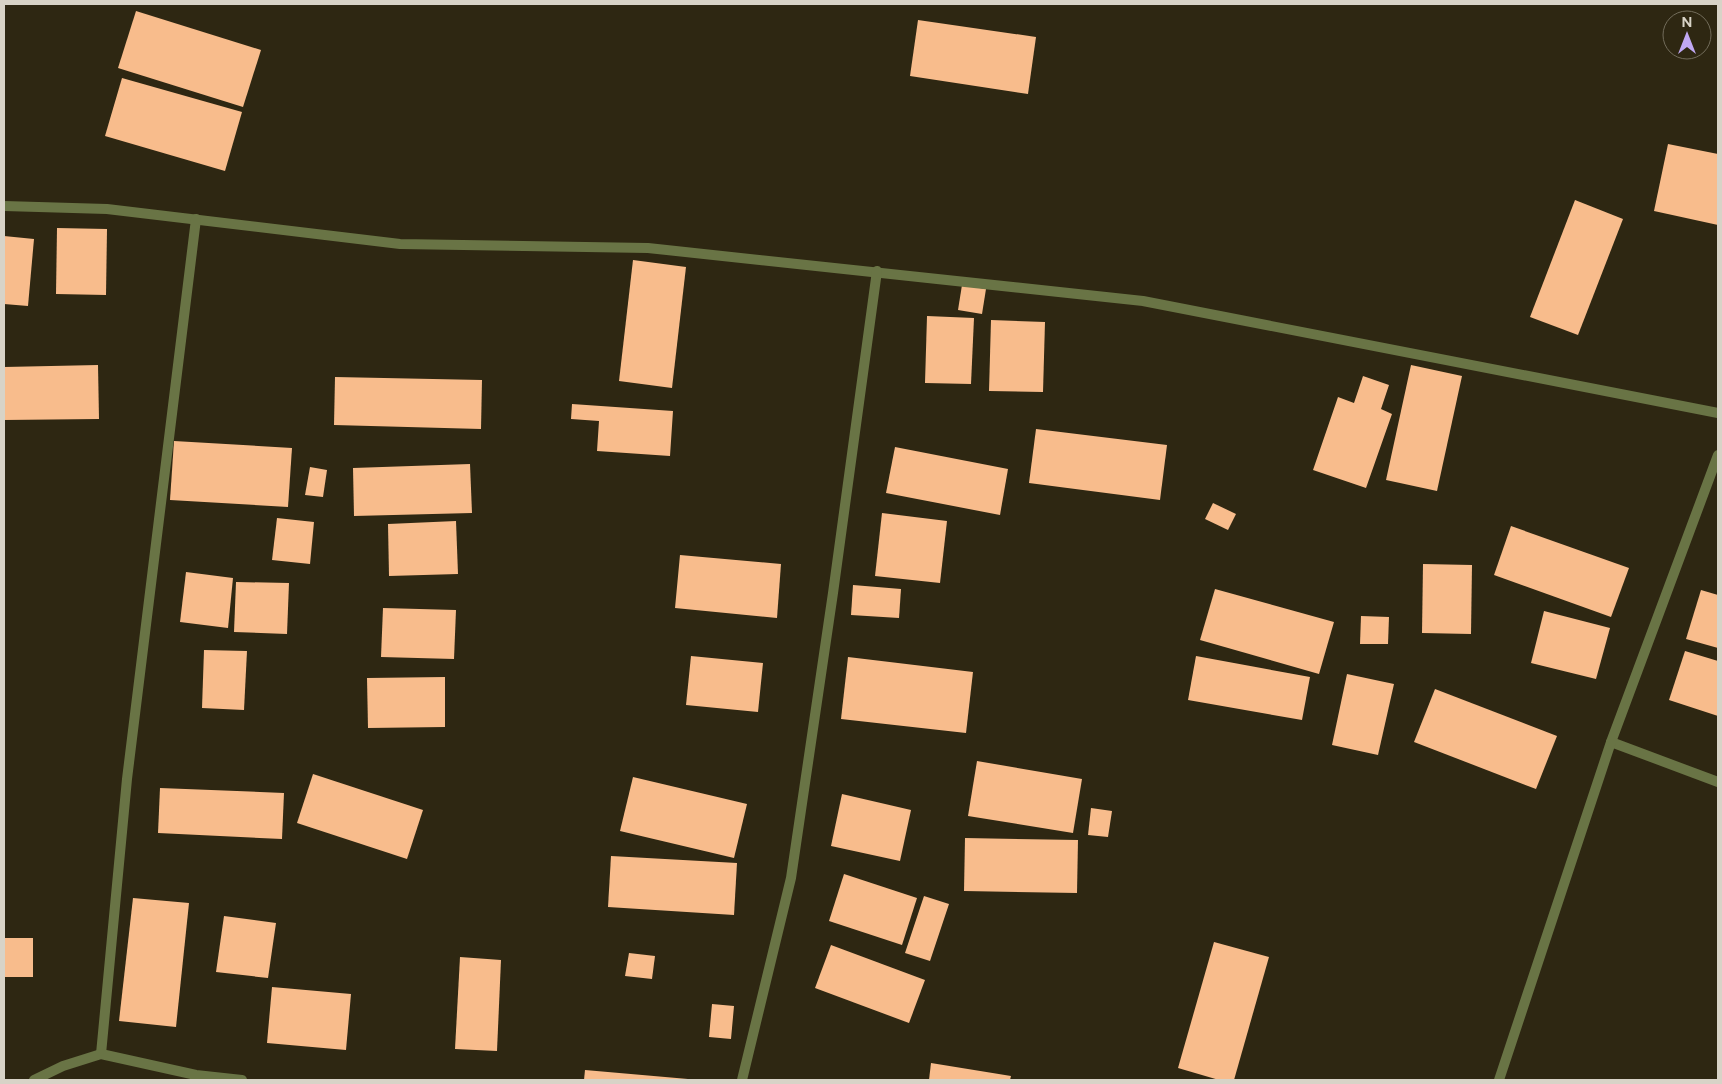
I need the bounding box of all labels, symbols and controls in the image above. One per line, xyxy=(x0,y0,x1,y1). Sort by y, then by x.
north arrow xyxy=(1662,10,1712,60)
text: N xyxy=(1682,14,1692,31)

